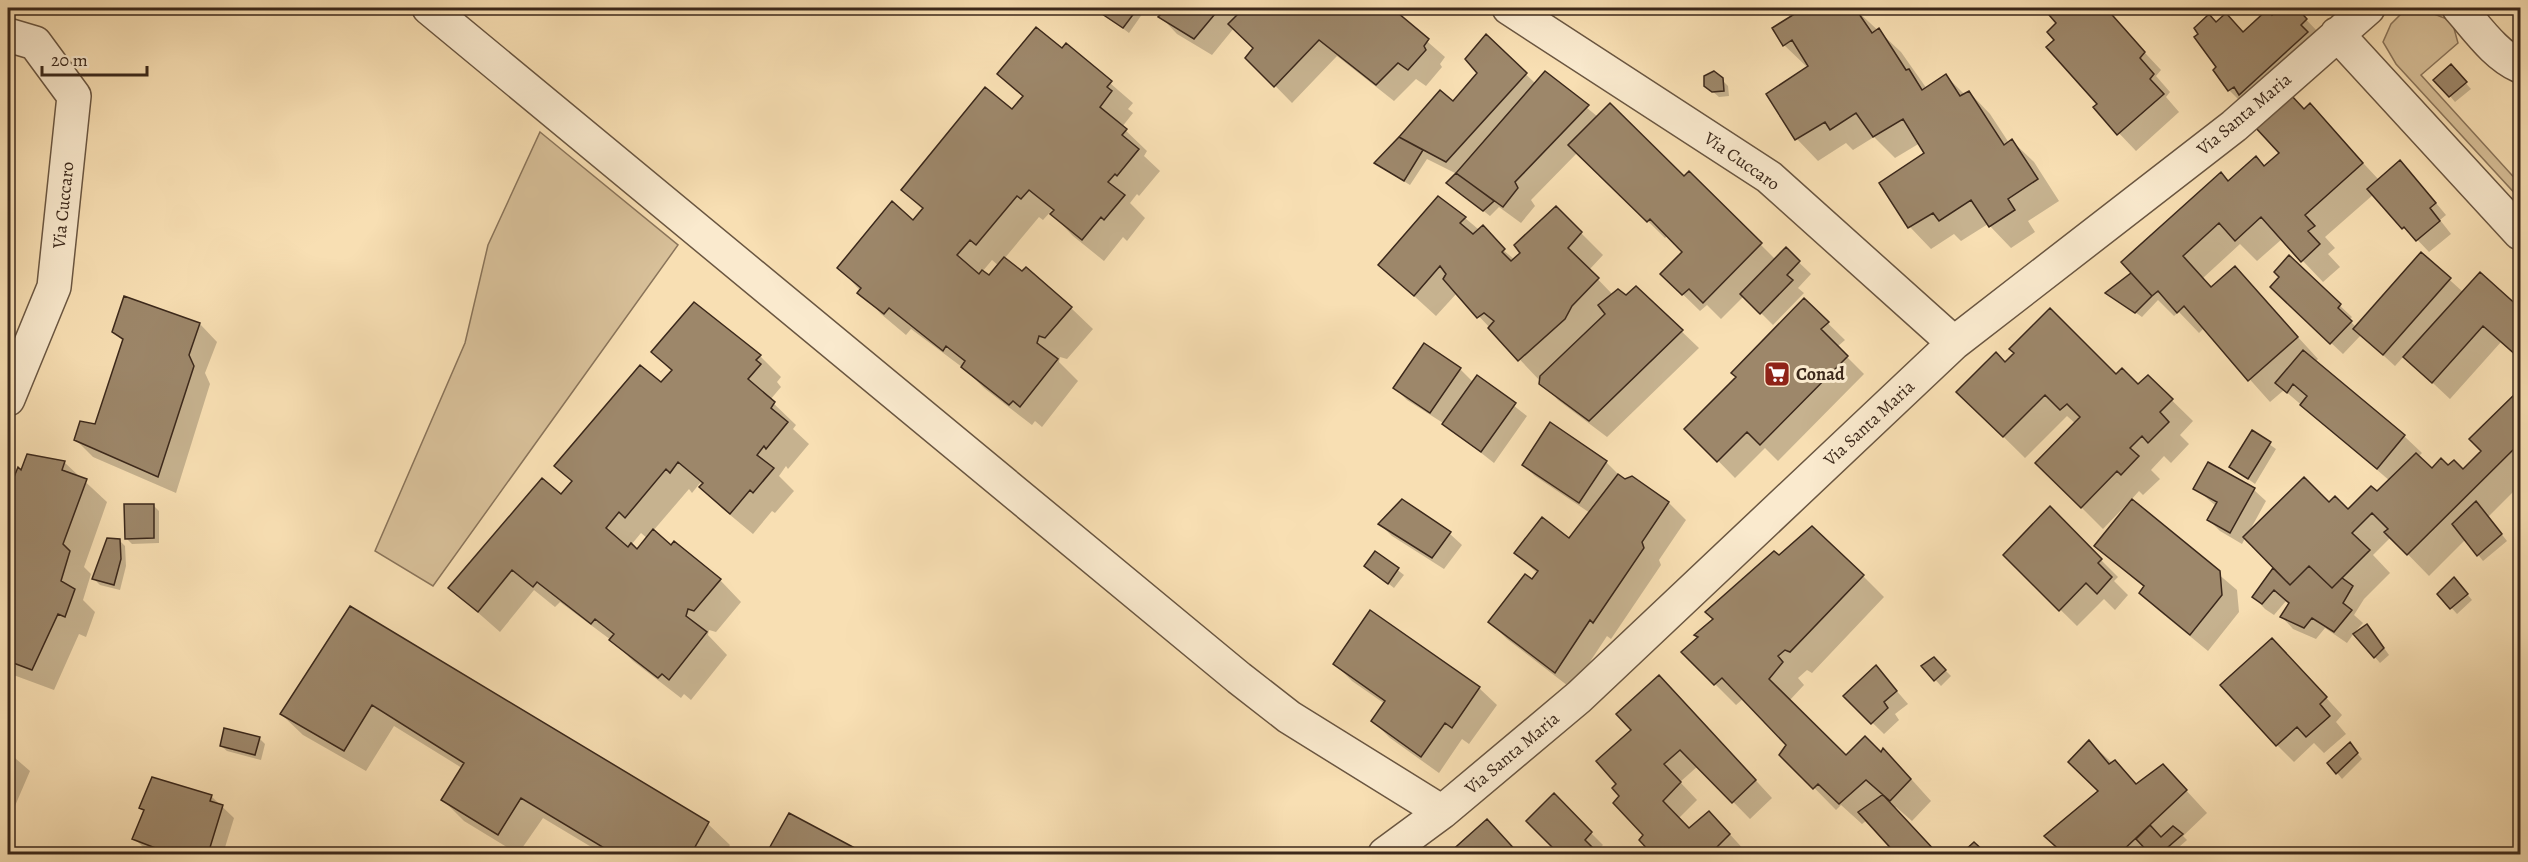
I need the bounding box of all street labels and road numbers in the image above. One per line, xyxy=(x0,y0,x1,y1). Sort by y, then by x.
street label: Via Santa Maria xyxy=(2191,67,2297,161)
street label: Via Cuccaro xyxy=(1699,126,1785,196)
street label: Via Cuccaro xyxy=(46,160,79,251)
street label: Via Santa Maria xyxy=(1818,374,1920,472)
street label: Via Santa Maria xyxy=(1459,706,1565,800)

